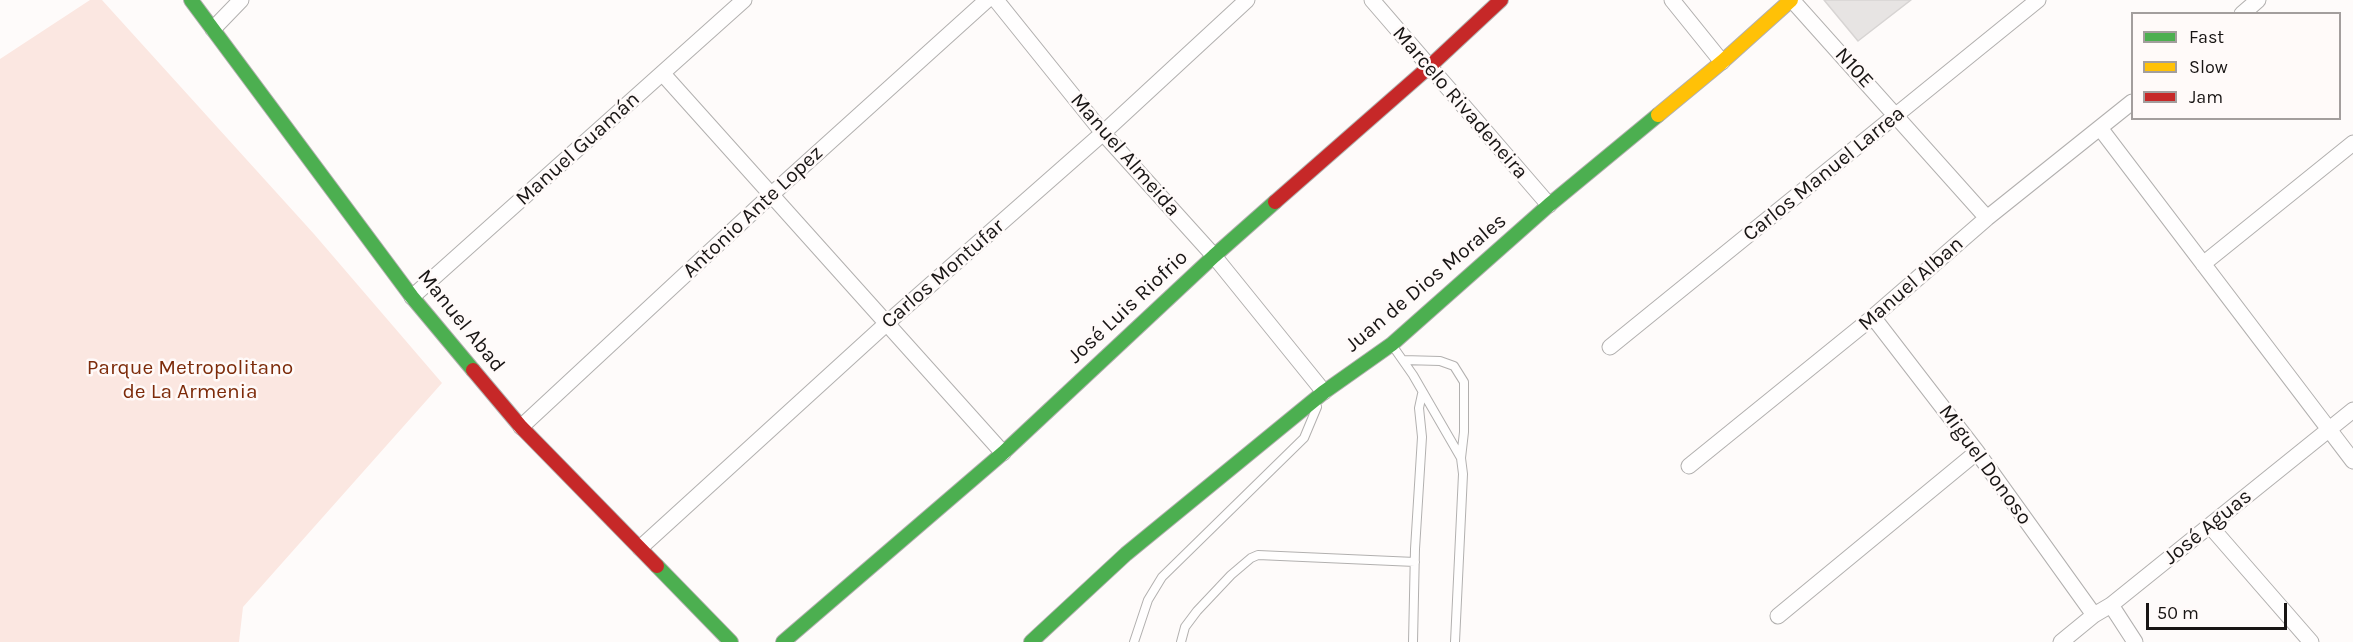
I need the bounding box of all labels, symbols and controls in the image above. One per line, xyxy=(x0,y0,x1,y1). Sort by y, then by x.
legend xyxy=(2131,12,2341,120)
street label: Marcelo Rivadeneira xyxy=(1387,21,1533,185)
text: Fast xyxy=(2189,26,2224,48)
street label: N10E xyxy=(1829,43,1879,93)
text: Slow xyxy=(2189,56,2228,78)
text: Jam xyxy=(2189,86,2223,108)
street label: Manuel Guamán xyxy=(511,87,645,211)
street label: Manuel Almeida xyxy=(1065,88,1185,222)
street label: Carlos Manuel Larrea xyxy=(1738,101,1910,247)
street label: Antonio Ante Lopez xyxy=(678,141,828,283)
street label: Juan de Dios Morales xyxy=(1340,208,1512,358)
street label: Carlos Montufar xyxy=(877,214,1009,334)
street label: Manuel Alban xyxy=(1853,232,1969,336)
street label: José Luis Riofrio xyxy=(1063,245,1193,369)
street label: Manuel Abad xyxy=(412,265,510,377)
park label: Parque Metropolitano de La Armenia xyxy=(87,355,293,405)
street label: Miguel Donoso xyxy=(1933,400,2037,530)
street label: José Aguas xyxy=(2159,484,2257,570)
scale bar xyxy=(2149,591,2290,629)
text: 50 m xyxy=(2157,602,2199,624)

